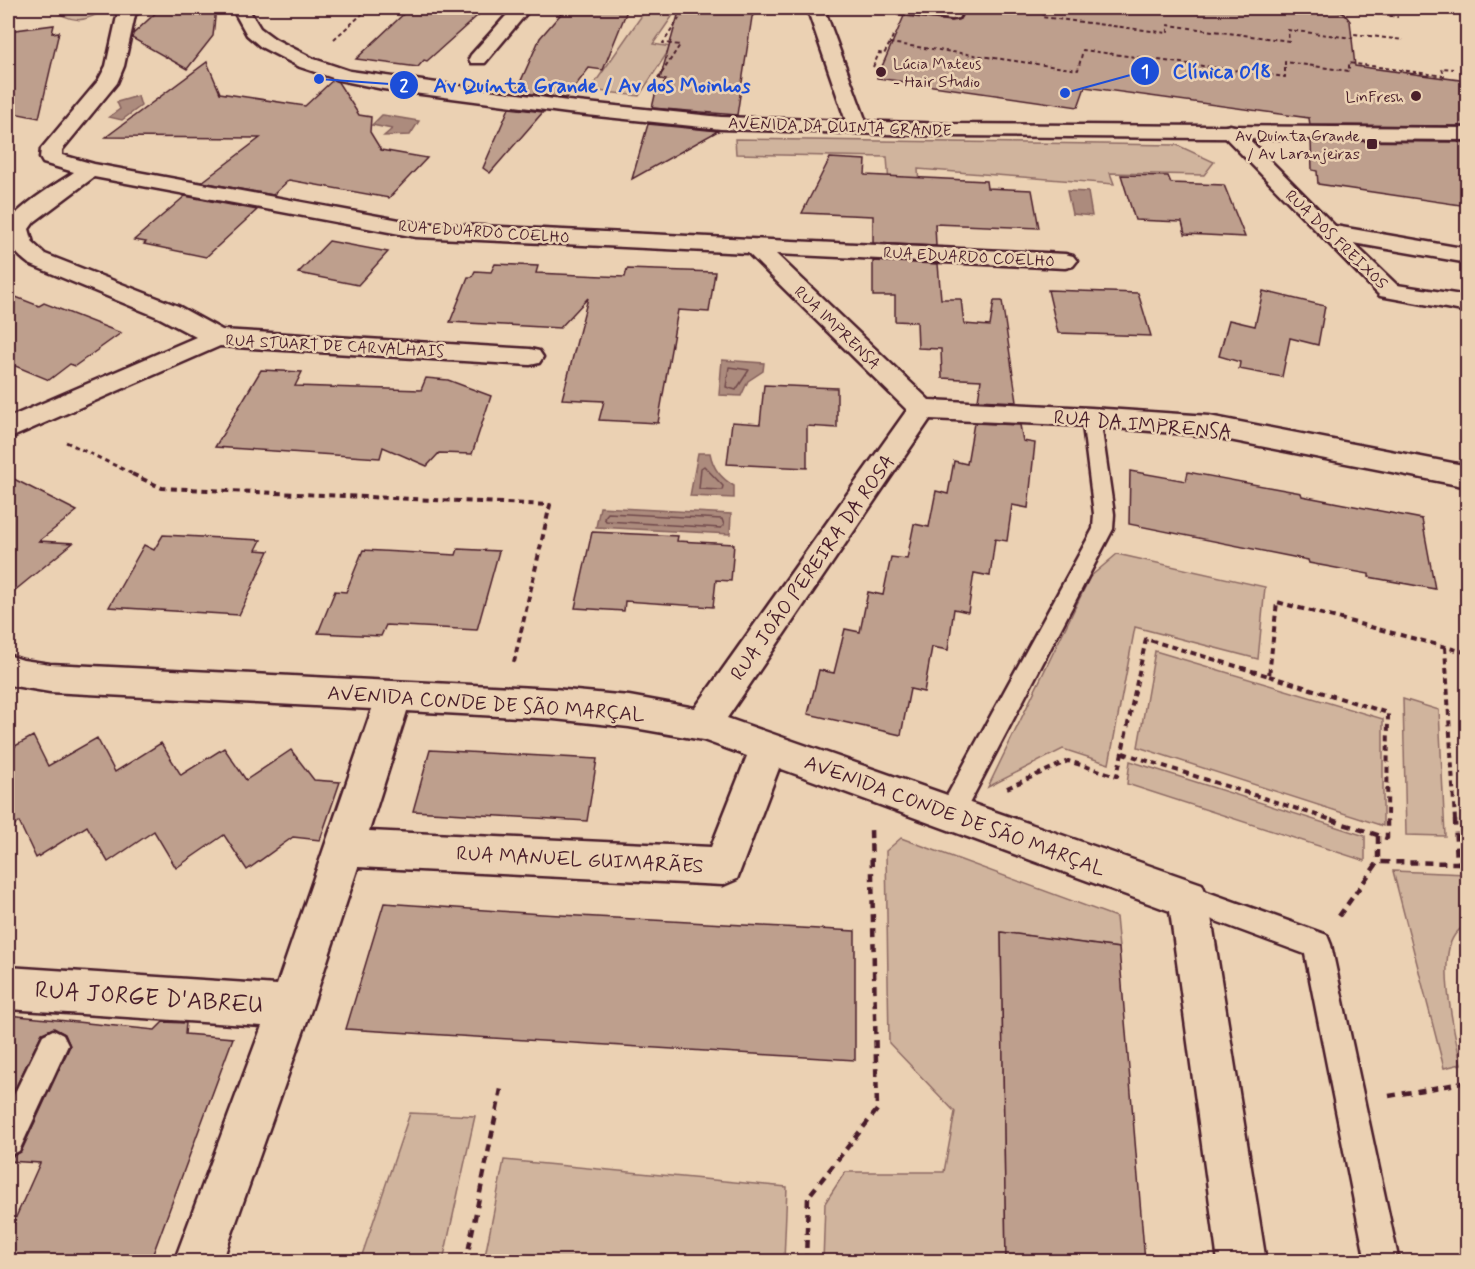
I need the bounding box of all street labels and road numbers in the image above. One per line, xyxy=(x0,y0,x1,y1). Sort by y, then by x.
street label: AVENIDA DA QUINTA GRANDE xyxy=(728,113,952,142)
street label: RUA DOS FREIXOS xyxy=(1280,186,1392,294)
street label: RUA EDUARDO COELHO xyxy=(397,216,570,249)
street label: RUA EDUARDO COELHO xyxy=(883,243,1055,272)
street label: RUA IMPRENSA xyxy=(789,282,885,375)
street label: RUA STUART DE CARVALHAIS xyxy=(225,330,445,363)
street label: RUA DA IMPRENSA xyxy=(1053,404,1233,447)
street label: RUA JOÃO PEREIRA DA ROSA xyxy=(725,450,902,686)
street label: AVENIDA CONDE DE SÃO MARÇAL xyxy=(326,680,646,729)
street label: AVENIDA CONDE DE SÃO MARÇAL xyxy=(800,749,1109,884)
street label: RUA MANUEL GUIMARÃES xyxy=(456,841,704,880)
street label: RUA JORGE D'ABREU xyxy=(34,975,264,1022)

